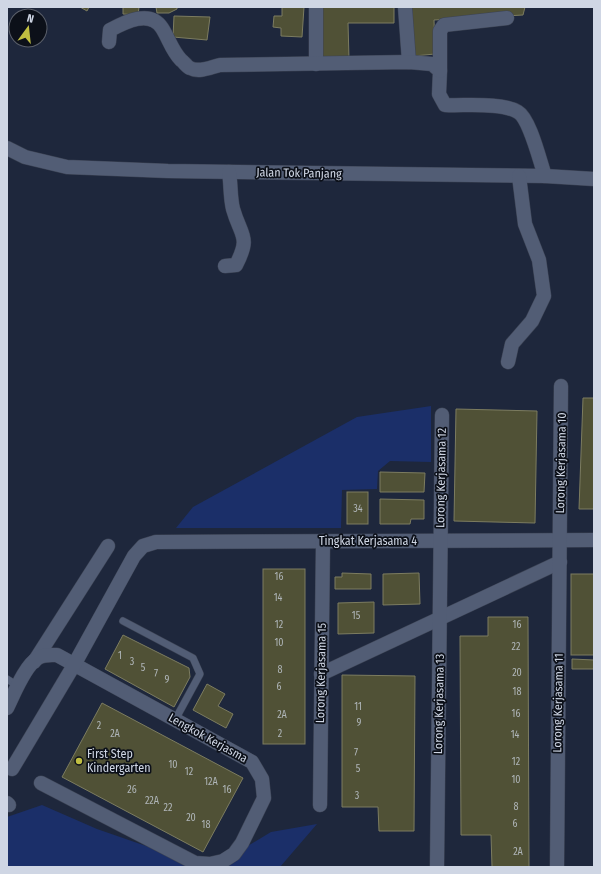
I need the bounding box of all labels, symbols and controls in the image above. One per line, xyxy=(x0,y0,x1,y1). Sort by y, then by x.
north arrow xyxy=(8,8,48,48)
text: N xyxy=(26,12,35,26)
street label: Jalan Tok Panjang xyxy=(256,165,342,181)
street label: Lorong Kerjasama 10 xyxy=(553,412,569,514)
street label: Lorong Kerjasama 12 xyxy=(433,428,449,528)
house number: 34 xyxy=(353,503,363,515)
street label: Tingkat Kerjasama 4 xyxy=(319,534,417,548)
house number: 16 xyxy=(275,571,283,583)
house number: 14 xyxy=(274,592,283,604)
house number: 15 xyxy=(352,610,361,622)
house number: 12 xyxy=(275,619,284,631)
house number: 16 xyxy=(513,619,521,631)
street label: Lorong Kerjasama 15 xyxy=(313,622,329,723)
house number: 10 xyxy=(274,637,284,649)
house number: 22 xyxy=(512,641,521,653)
house number: 1 xyxy=(118,650,122,662)
street label: Lorong Kerjasama 11 xyxy=(550,653,566,753)
street label: Lorong Kerjasama 13 xyxy=(431,654,447,754)
house number: 3 xyxy=(130,656,135,668)
house number: 5 xyxy=(141,662,146,674)
house number: 8 xyxy=(278,664,283,676)
house number: 20 xyxy=(512,667,522,679)
house number: 7 xyxy=(154,668,158,680)
house number: 9 xyxy=(165,674,170,686)
house number: 6 xyxy=(277,681,282,693)
house number: 18 xyxy=(513,686,521,698)
house number: 11 xyxy=(354,701,362,713)
house number: 16 xyxy=(512,708,520,720)
house number: 2A xyxy=(277,709,288,721)
street label: Lengkok Kerjasma xyxy=(166,710,250,766)
house number: 9 xyxy=(357,717,362,729)
house number: 2 xyxy=(97,720,102,732)
house number: 2A xyxy=(110,728,121,740)
house number: 2 xyxy=(278,728,283,740)
house number: 14 xyxy=(511,729,520,741)
place label: First Step Kindergarten xyxy=(87,747,151,775)
house number: 7 xyxy=(354,747,358,759)
marker: First Step Kindergarten xyxy=(74,756,84,766)
house number: 12 xyxy=(512,756,521,768)
house number: 10 xyxy=(168,759,178,771)
house number: 5 xyxy=(356,763,361,775)
house number: 12 xyxy=(185,766,194,778)
house number: 10 xyxy=(511,774,521,786)
house number: 12A xyxy=(204,776,219,788)
house number: 26 xyxy=(127,784,137,796)
house number: 16 xyxy=(223,784,231,796)
house number: 3 xyxy=(355,790,360,802)
house number: 22A xyxy=(145,795,160,807)
house number: 8 xyxy=(514,801,519,813)
house number: 22 xyxy=(164,802,173,814)
house number: 20 xyxy=(186,812,196,824)
house number: 6 xyxy=(513,818,518,830)
house number: 18 xyxy=(202,819,210,831)
house number: 2A xyxy=(513,846,524,858)

